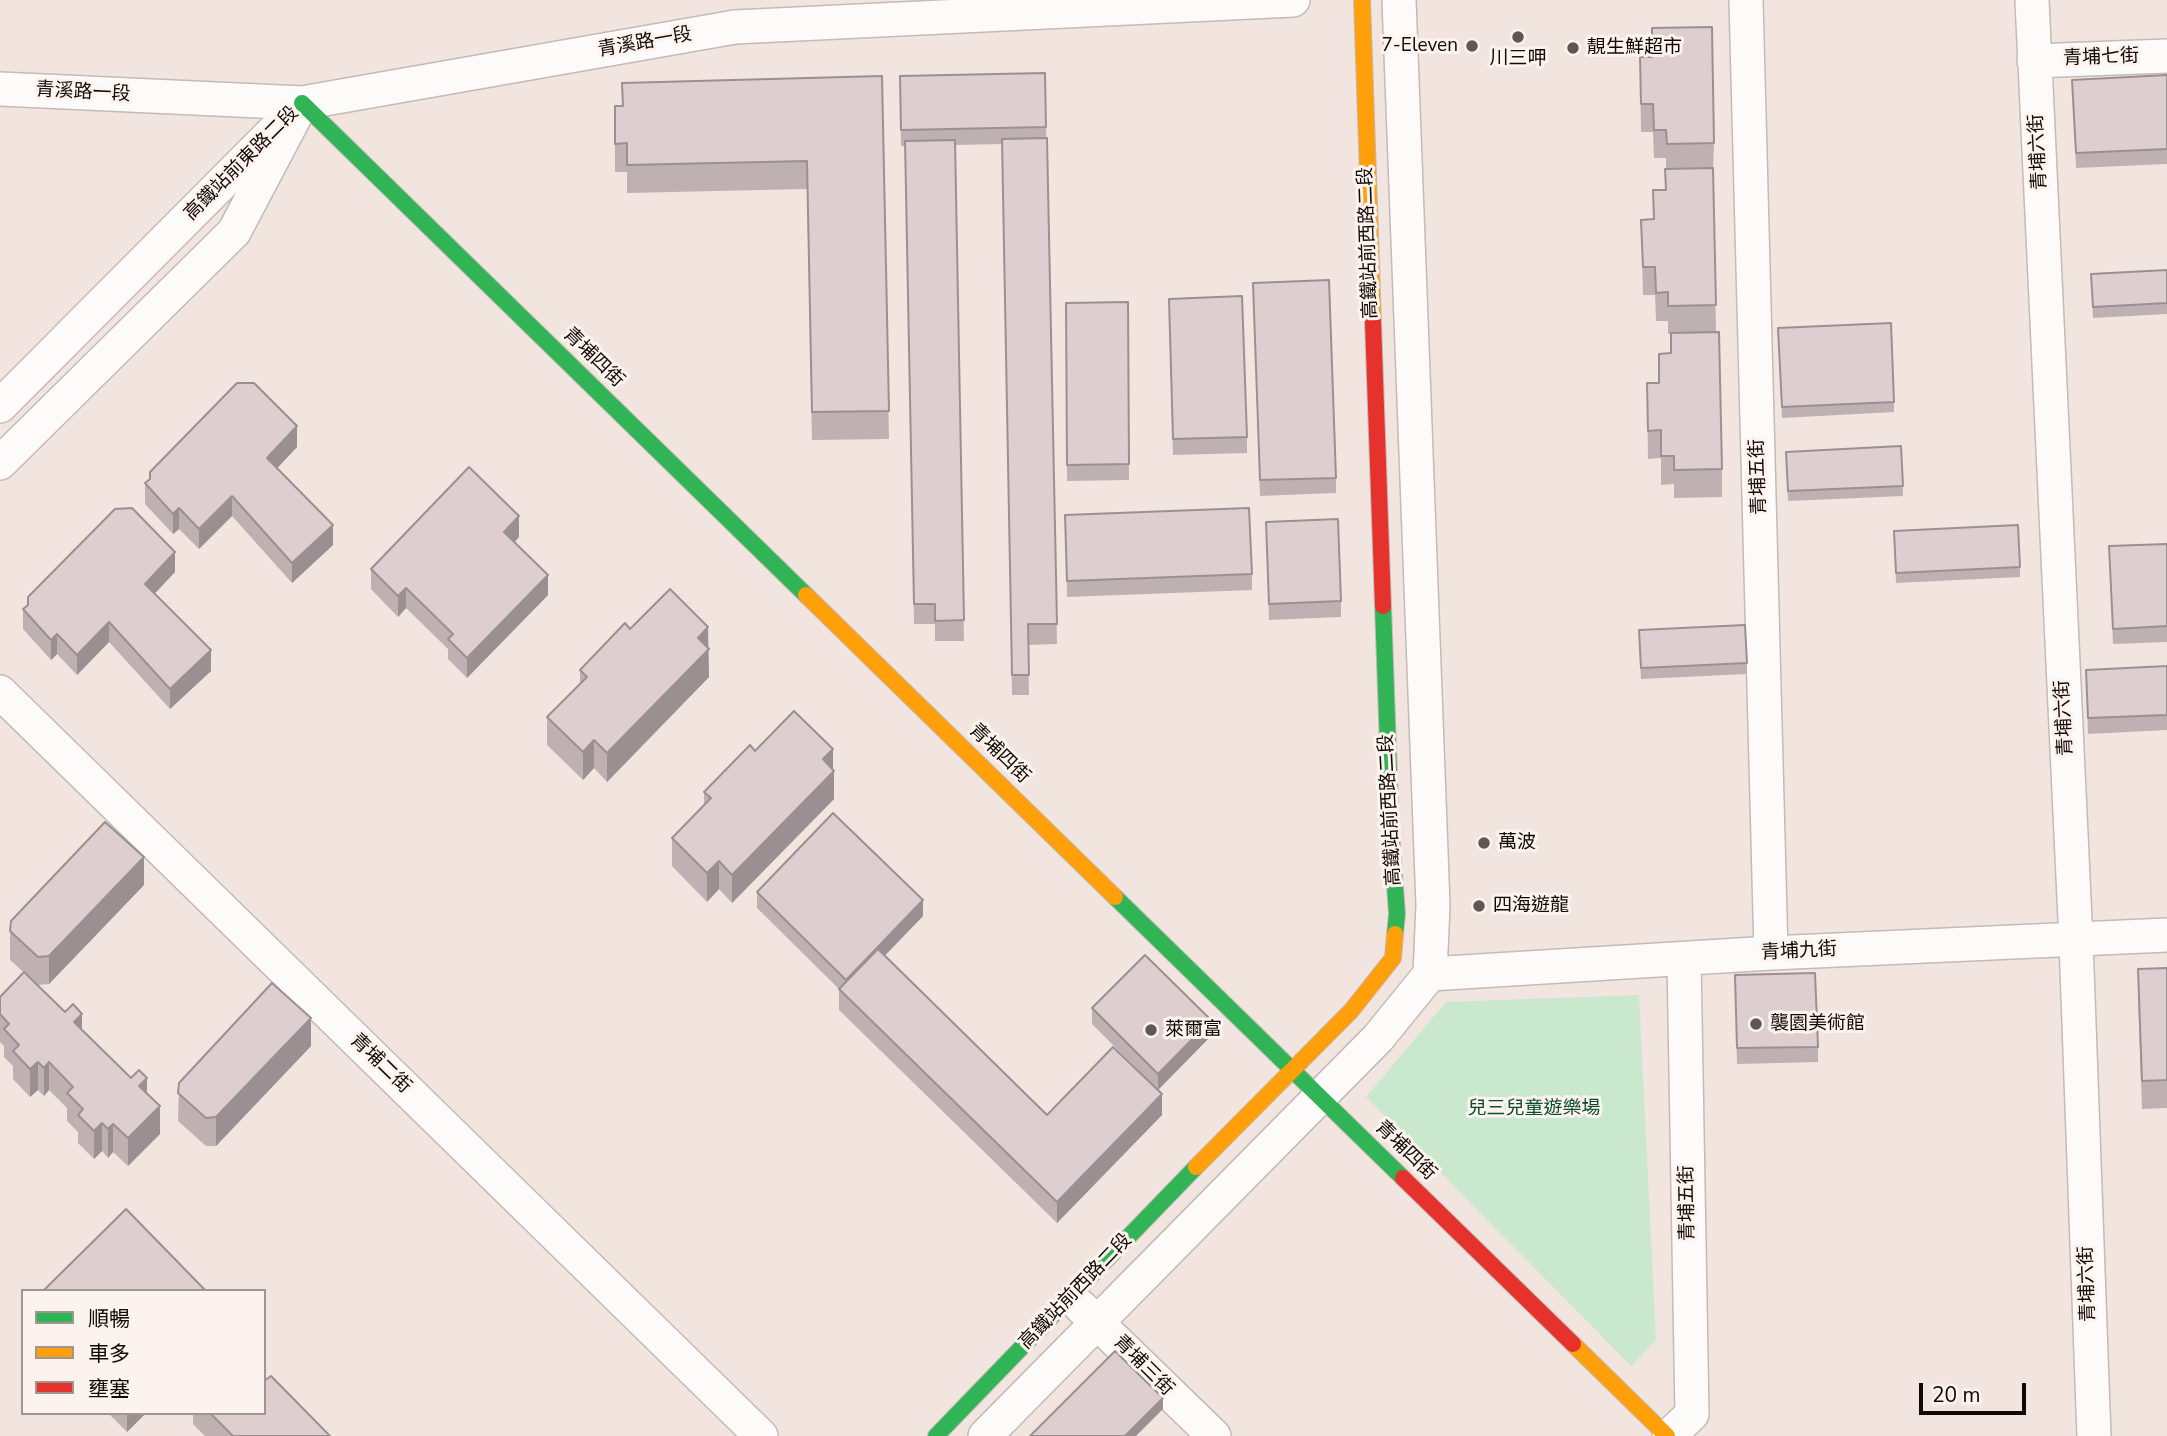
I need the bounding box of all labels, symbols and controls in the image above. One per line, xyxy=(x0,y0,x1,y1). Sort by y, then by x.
street label: 青溪路一段 xyxy=(596,24,694,62)
marker: 川三呷 xyxy=(1510,29,1526,45)
place label: 7-Eleven xyxy=(1381,35,1458,57)
place label: 靚生鮮超市 xyxy=(1587,37,1682,59)
marker: 7-Eleven xyxy=(1464,38,1480,54)
marker: 靚生鮮超市 xyxy=(1565,40,1581,56)
street label: 青埔七街 xyxy=(2063,45,2139,71)
place label: 川三呷 xyxy=(1490,48,1546,70)
street label: 青溪路一段 xyxy=(35,79,131,107)
street label: 高鐵站前東路二段 xyxy=(180,102,304,226)
street label: 青埔六街 xyxy=(2026,113,2052,191)
street label: 高鐵站前西路二段 xyxy=(1355,167,1383,319)
street label: 青埔四街 xyxy=(558,323,628,393)
street label: 青埔五街 xyxy=(1746,439,1772,515)
street label: 青埔六街 xyxy=(2052,679,2078,757)
street label: 青埔四街 xyxy=(964,719,1034,789)
street label: 高鐵站前西路二段 xyxy=(1376,734,1406,886)
place label: 萬波 xyxy=(1498,832,1536,854)
marker: 萬波 xyxy=(1476,835,1492,851)
place label: 四海遊龍 xyxy=(1493,895,1569,917)
marker: 四海遊龍 xyxy=(1471,898,1487,914)
street label: 青埔九街 xyxy=(1760,939,1838,965)
place label: 襲園美術館 xyxy=(1770,1013,1865,1035)
marker: 襲園美術館 xyxy=(1748,1016,1764,1032)
place label: 萊爾富 xyxy=(1165,1019,1222,1041)
marker: 萊爾富 xyxy=(1143,1022,1159,1038)
street label: 青埔二街 xyxy=(345,1029,415,1099)
park label: 兒三兒童遊樂場 xyxy=(1468,1098,1600,1120)
street label: 青埔四街 xyxy=(1370,1116,1440,1186)
street label: 青埔五街 xyxy=(1676,1165,1700,1241)
street label: 高鐵站前西路二段 xyxy=(1015,1229,1137,1355)
street label: 青埔六街 xyxy=(2075,1246,2101,1322)
legend xyxy=(21,1289,266,1415)
text: 順暢 xyxy=(88,1305,130,1333)
street label: 青埔三街 xyxy=(1108,1331,1178,1401)
text: 車多 xyxy=(88,1340,130,1368)
scale bar xyxy=(1922,1370,2029,1414)
text: 壅塞 xyxy=(88,1375,130,1403)
text: 20 m xyxy=(1932,1381,1981,1409)

